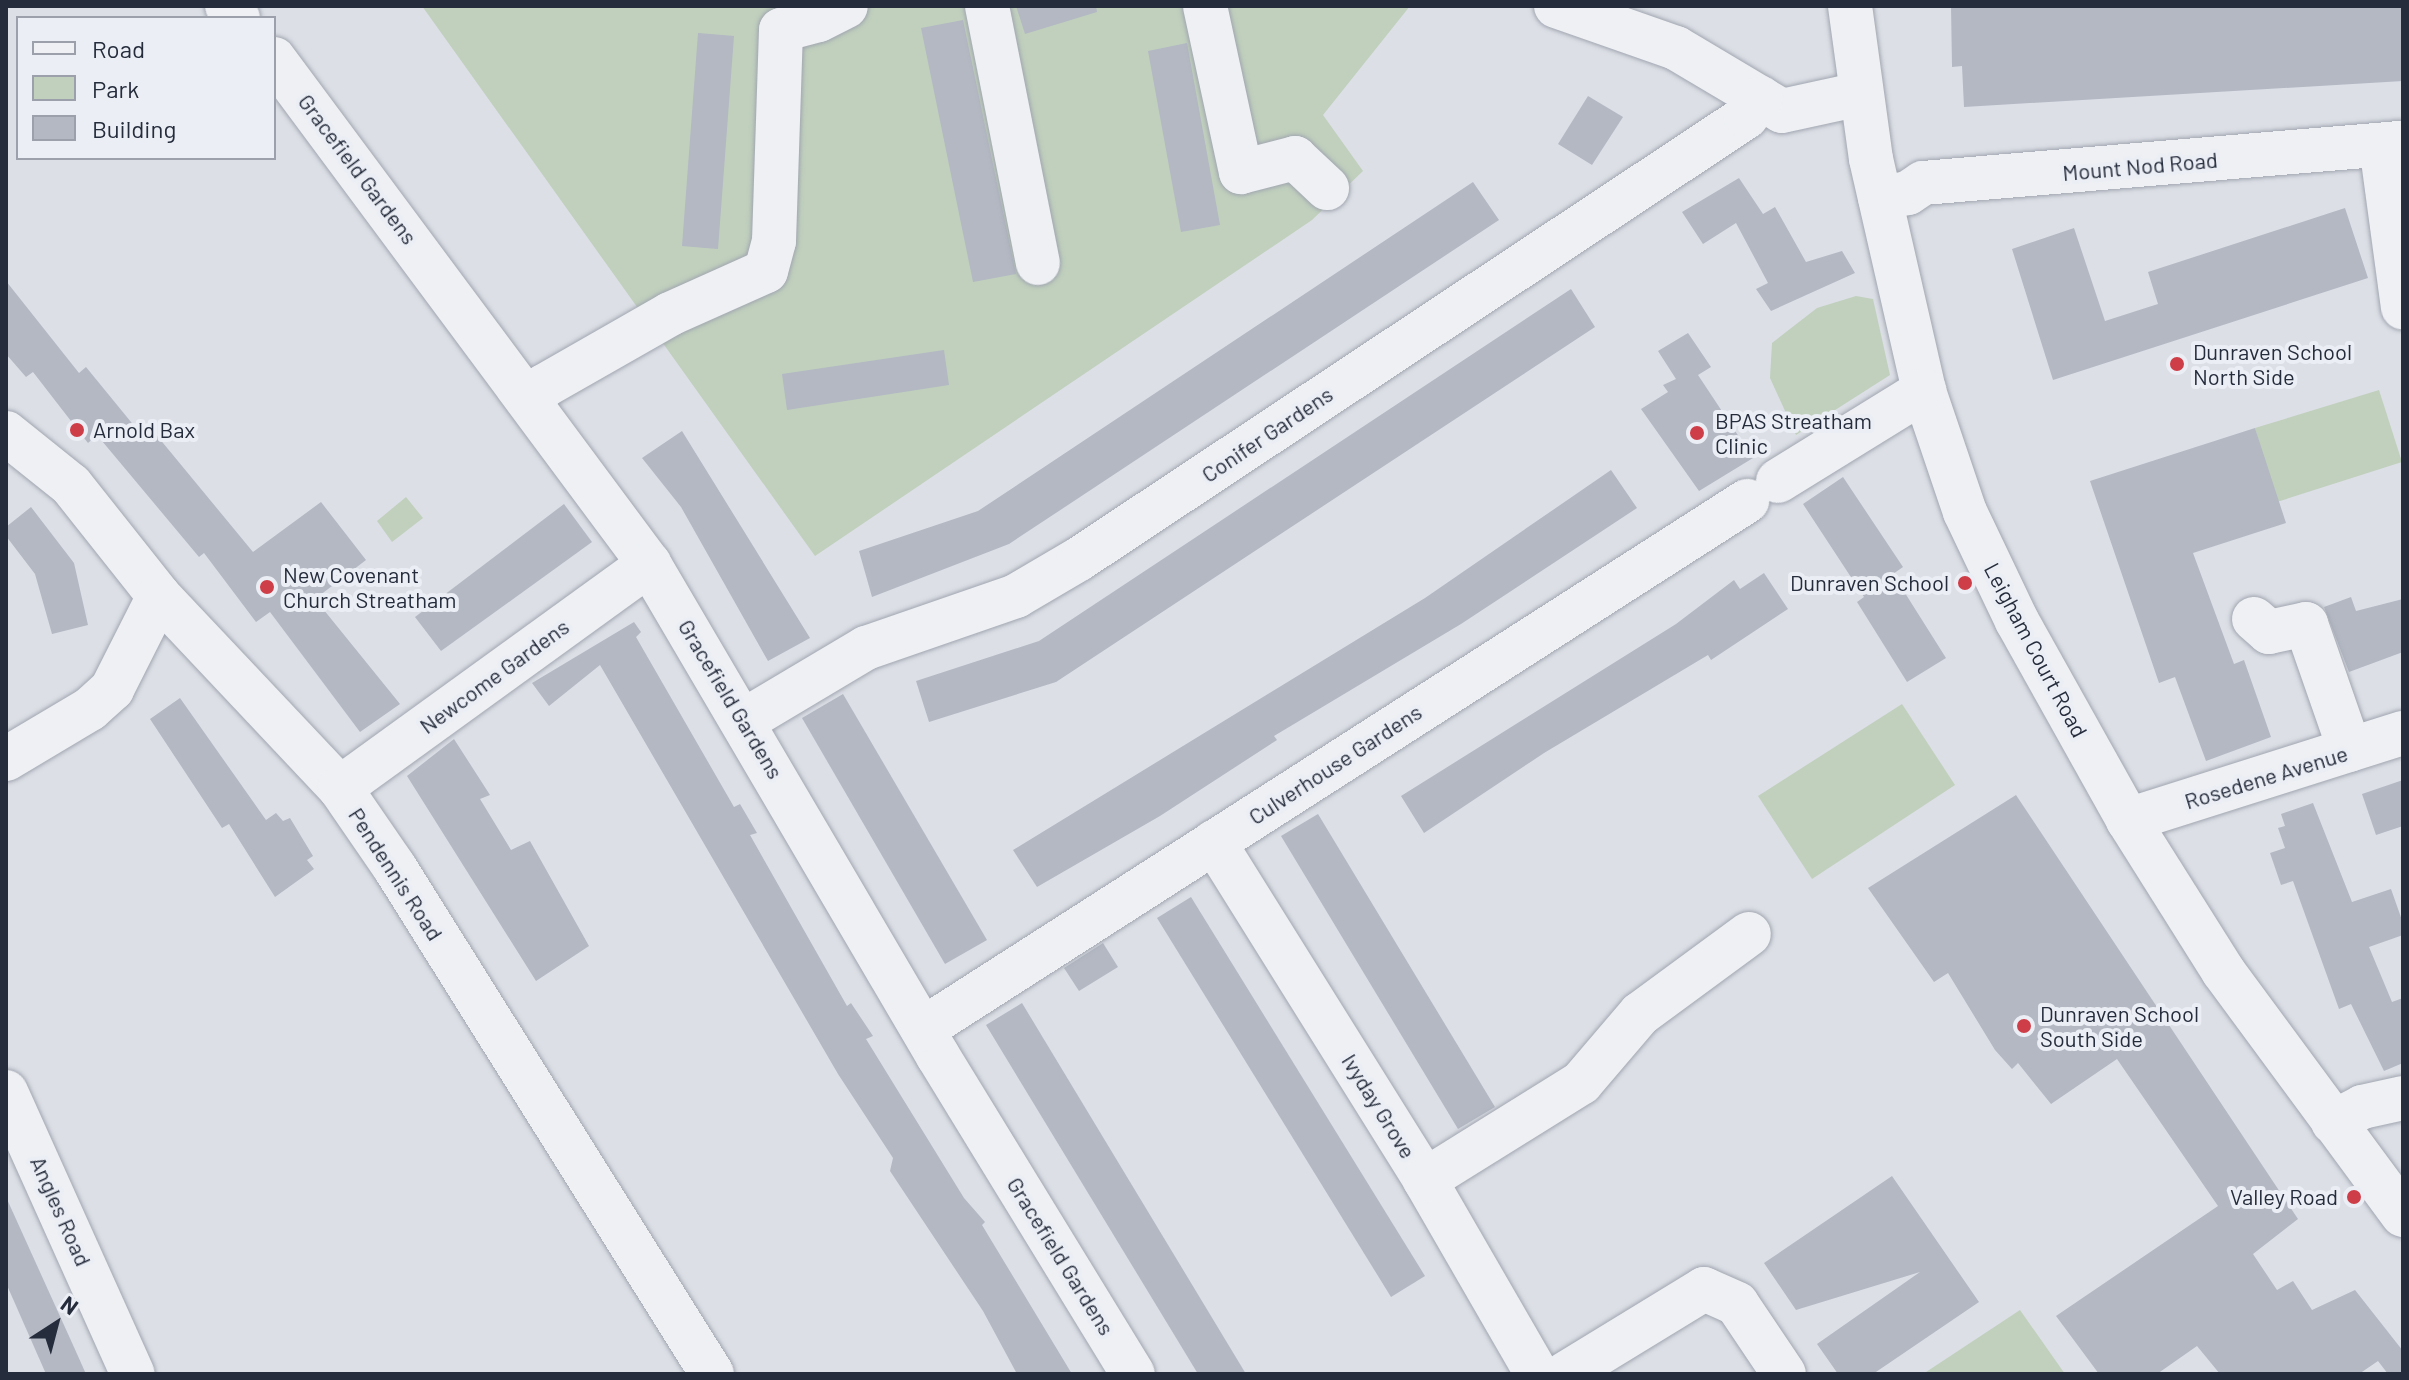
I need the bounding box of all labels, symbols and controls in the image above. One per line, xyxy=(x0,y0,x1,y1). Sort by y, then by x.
legend xyxy=(16,16,276,160)
text: Road xyxy=(92,34,145,63)
text: Park xyxy=(92,74,139,103)
street label: Gracefield Gardens xyxy=(293,89,423,249)
text: Building xyxy=(92,114,176,143)
street label: Mount Nod Road xyxy=(2061,146,2219,186)
place label: Dunraven School North Side xyxy=(2193,338,2352,390)
marker: Dunraven School North Side xyxy=(2168,355,2186,373)
street label: Conifer Gardens xyxy=(1196,380,1338,488)
place label: BPAS Streatham Clinic xyxy=(1715,407,1872,458)
place label: Arnold Bax xyxy=(93,417,195,443)
marker: Arnold Bax xyxy=(68,421,86,439)
marker: BPAS Streatham Clinic xyxy=(1686,422,1708,444)
street label: Leigham Court Road xyxy=(1979,558,2093,742)
place label: New Covenant Church Streatham xyxy=(283,561,456,612)
place label: Dunraven School xyxy=(1790,570,1949,596)
marker: Dunraven School xyxy=(1956,574,1974,592)
marker: New Covenant Church Streatham xyxy=(258,578,276,596)
street label: Newcome Gardens xyxy=(414,613,574,739)
street label: Gracefield Gardens xyxy=(673,615,789,783)
street label: Culverhouse Gardens xyxy=(1244,698,1426,830)
street label: Rosedene Avenue xyxy=(2181,740,2351,814)
street label: Pendennis Road xyxy=(343,803,449,945)
place label: Dunraven School South Side xyxy=(2040,1000,2199,1052)
marker: Dunraven School South Side xyxy=(2015,1017,2033,1035)
street label: Ivyday Grove xyxy=(1336,1049,1422,1163)
street label: Angles Road xyxy=(25,1152,97,1270)
street label: Gracefield Gardens xyxy=(1002,1172,1120,1340)
place label: Valley Road xyxy=(2230,1184,2338,1210)
marker: Valley Road xyxy=(2345,1188,2363,1206)
north arrow xyxy=(16,1284,96,1364)
text: N xyxy=(57,1290,84,1319)

